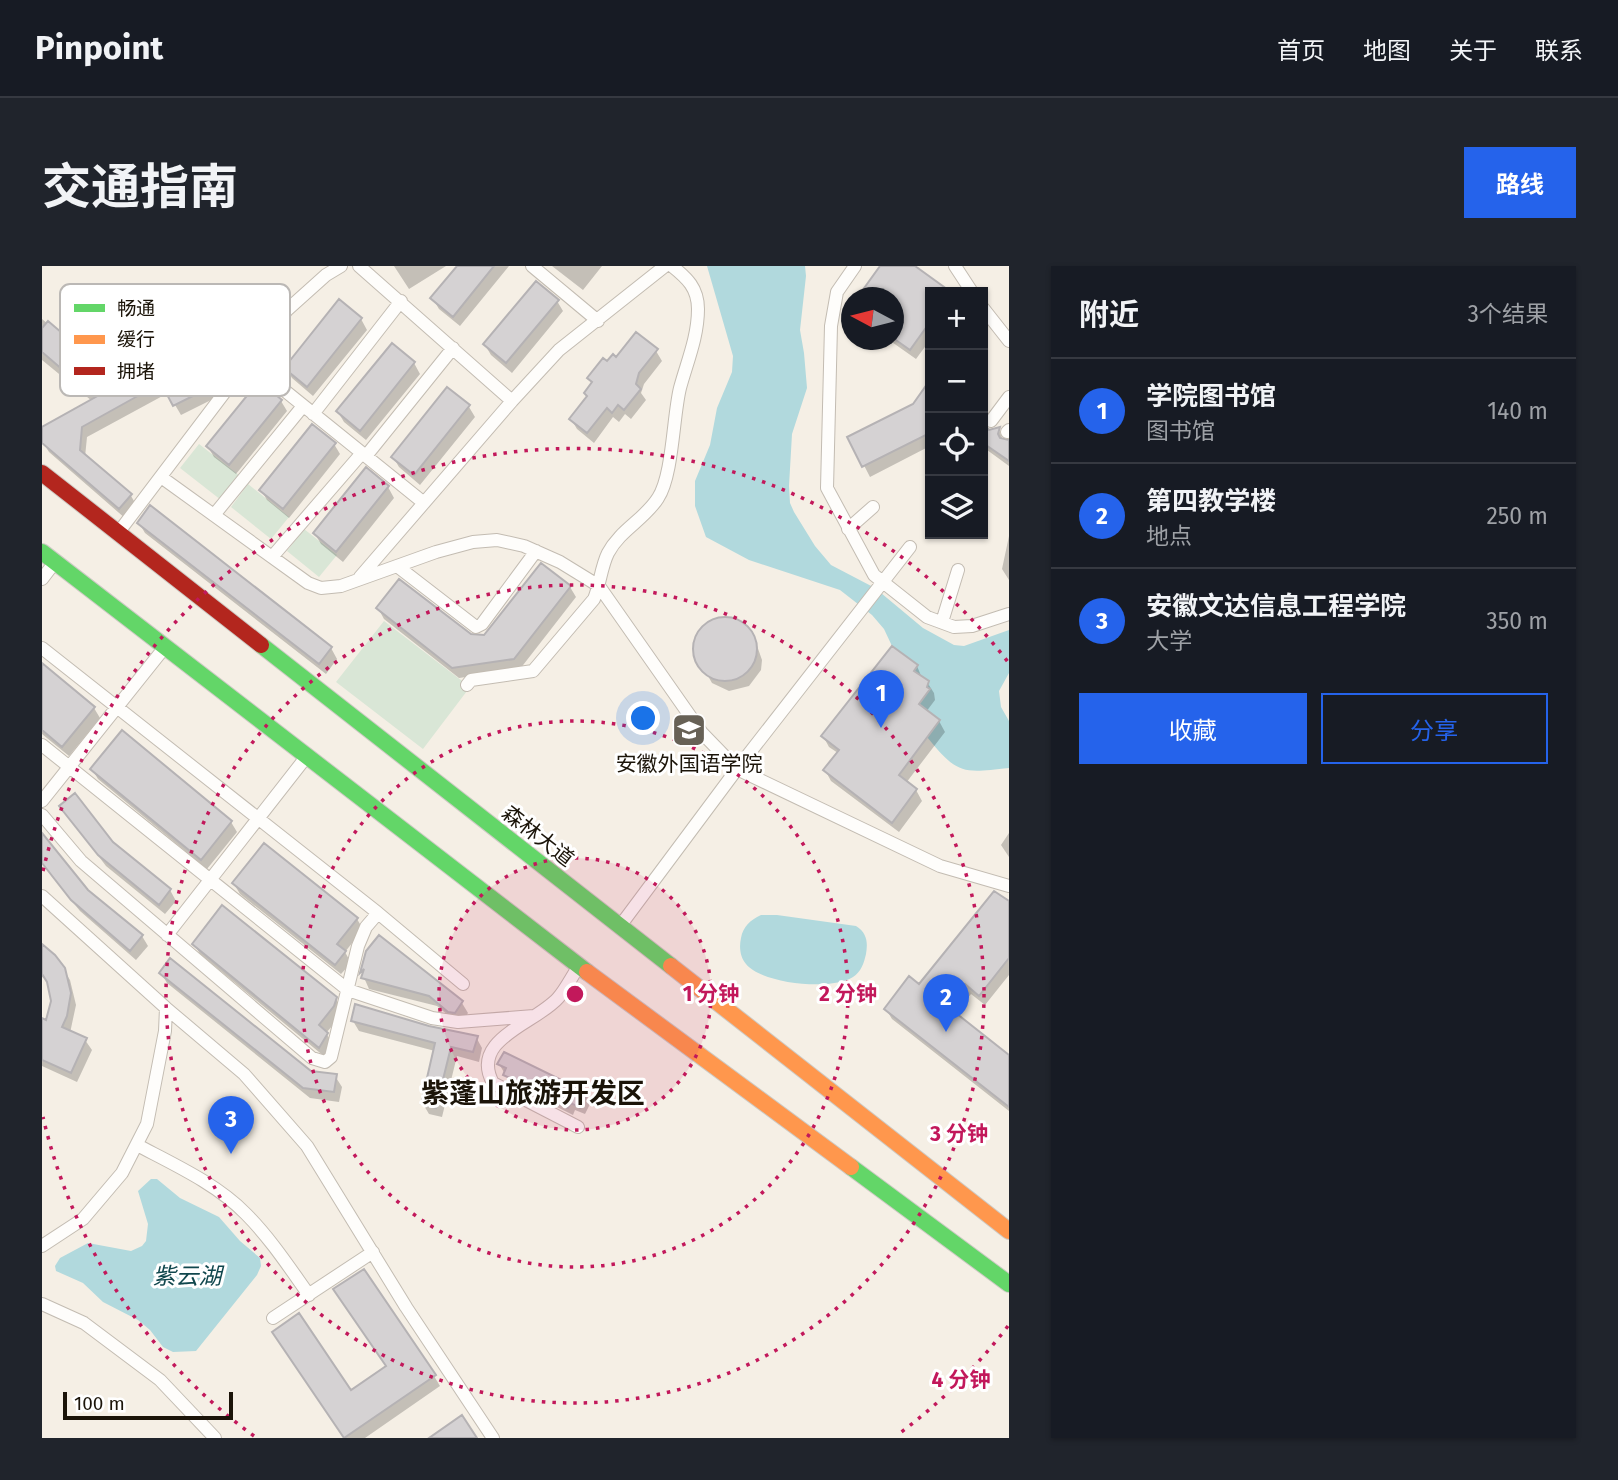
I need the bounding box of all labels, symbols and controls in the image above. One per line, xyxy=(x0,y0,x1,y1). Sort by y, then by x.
text: Pinpoint xyxy=(35,28,163,68)
text: 首页 xyxy=(1277,37,1325,65)
text: 地图 xyxy=(1363,37,1411,65)
text: 关于 xyxy=(1449,37,1497,65)
text: 联系 xyxy=(1535,37,1583,65)
button: 路线 xyxy=(1464,147,1576,218)
text: 交通指南 xyxy=(42,158,238,217)
legend xyxy=(60,284,290,396)
north arrow xyxy=(841,287,904,350)
map controls xyxy=(925,287,988,539)
button: + xyxy=(925,287,988,350)
text: 畅通 xyxy=(117,297,155,320)
text: 附近 xyxy=(1079,297,1139,333)
text: 3个结果 xyxy=(1468,300,1548,328)
text: 缓行 xyxy=(117,328,155,351)
button: − xyxy=(925,350,988,413)
text: 拥堵 xyxy=(117,360,155,383)
text: 学院图书馆 xyxy=(1146,381,1276,412)
text: 1 xyxy=(1097,397,1107,425)
text: 140 m xyxy=(1487,397,1548,425)
button: locate xyxy=(925,413,988,476)
text: 图书馆 xyxy=(1146,417,1215,445)
button: layers xyxy=(925,476,988,539)
text: 第四教学楼 xyxy=(1146,486,1276,517)
text: 2 xyxy=(1096,502,1108,530)
text: 250 m xyxy=(1486,502,1548,530)
text: 地点 xyxy=(1146,522,1192,550)
text: 安徽文达信息工程学院 xyxy=(1146,591,1406,622)
text: 3 xyxy=(1096,607,1108,635)
text: 350 m xyxy=(1486,607,1548,635)
text: 大学 xyxy=(1146,627,1192,655)
pin: 1 xyxy=(858,670,904,728)
button: 收藏 xyxy=(1079,693,1307,764)
button: 分享 xyxy=(1321,693,1548,764)
your location xyxy=(626,701,660,735)
school or university icon: 安徽外国语学院 xyxy=(670,711,708,749)
place label: 安徽外国语学院 xyxy=(616,751,763,777)
street label: 森林大道 xyxy=(497,800,579,872)
pin: 2 xyxy=(923,974,969,1032)
text: 1 分钟 xyxy=(683,981,739,1007)
text: 2 分钟 xyxy=(819,981,877,1007)
centre of rings xyxy=(563,982,587,1006)
district label: 紫蓬山旅游开发区 xyxy=(421,1077,645,1110)
pin: 3 xyxy=(208,1096,254,1154)
text: 3 分钟 xyxy=(929,1121,988,1147)
water label: 紫云湖 xyxy=(153,1262,225,1290)
text: 4 分钟 xyxy=(932,1367,990,1393)
scale bar xyxy=(63,1389,233,1421)
text: 100 m xyxy=(74,1392,125,1415)

